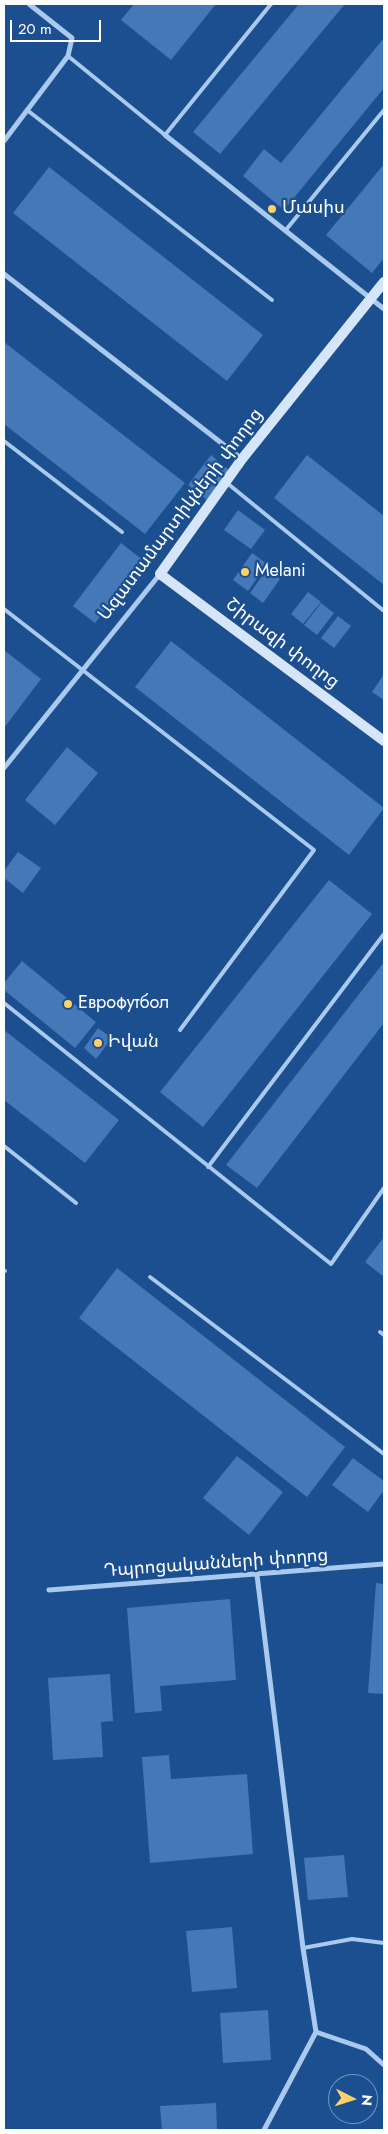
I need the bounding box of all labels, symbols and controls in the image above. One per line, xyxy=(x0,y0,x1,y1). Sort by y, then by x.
scale bar xyxy=(12,10,104,42)
text: 20 m xyxy=(18,18,52,40)
place label: Մասիս xyxy=(282,198,345,220)
marker: Մասիս xyxy=(266,203,278,215)
street label: Ազատամարտիկների փողոց xyxy=(94,405,268,625)
place label: Melani xyxy=(255,561,306,583)
marker: Melani xyxy=(239,566,251,578)
street label: Շիրազի փողոց xyxy=(221,594,343,694)
place label: Еврофутбол xyxy=(78,993,169,1015)
marker: Еврофутбол xyxy=(62,998,74,1010)
place label: Իվան xyxy=(108,1032,159,1054)
marker: Իվան xyxy=(92,1037,104,1049)
street label: Դպրոցականների փողոց xyxy=(103,1545,329,1583)
north arrow xyxy=(328,2074,378,2124)
text: N xyxy=(356,2094,377,2107)

